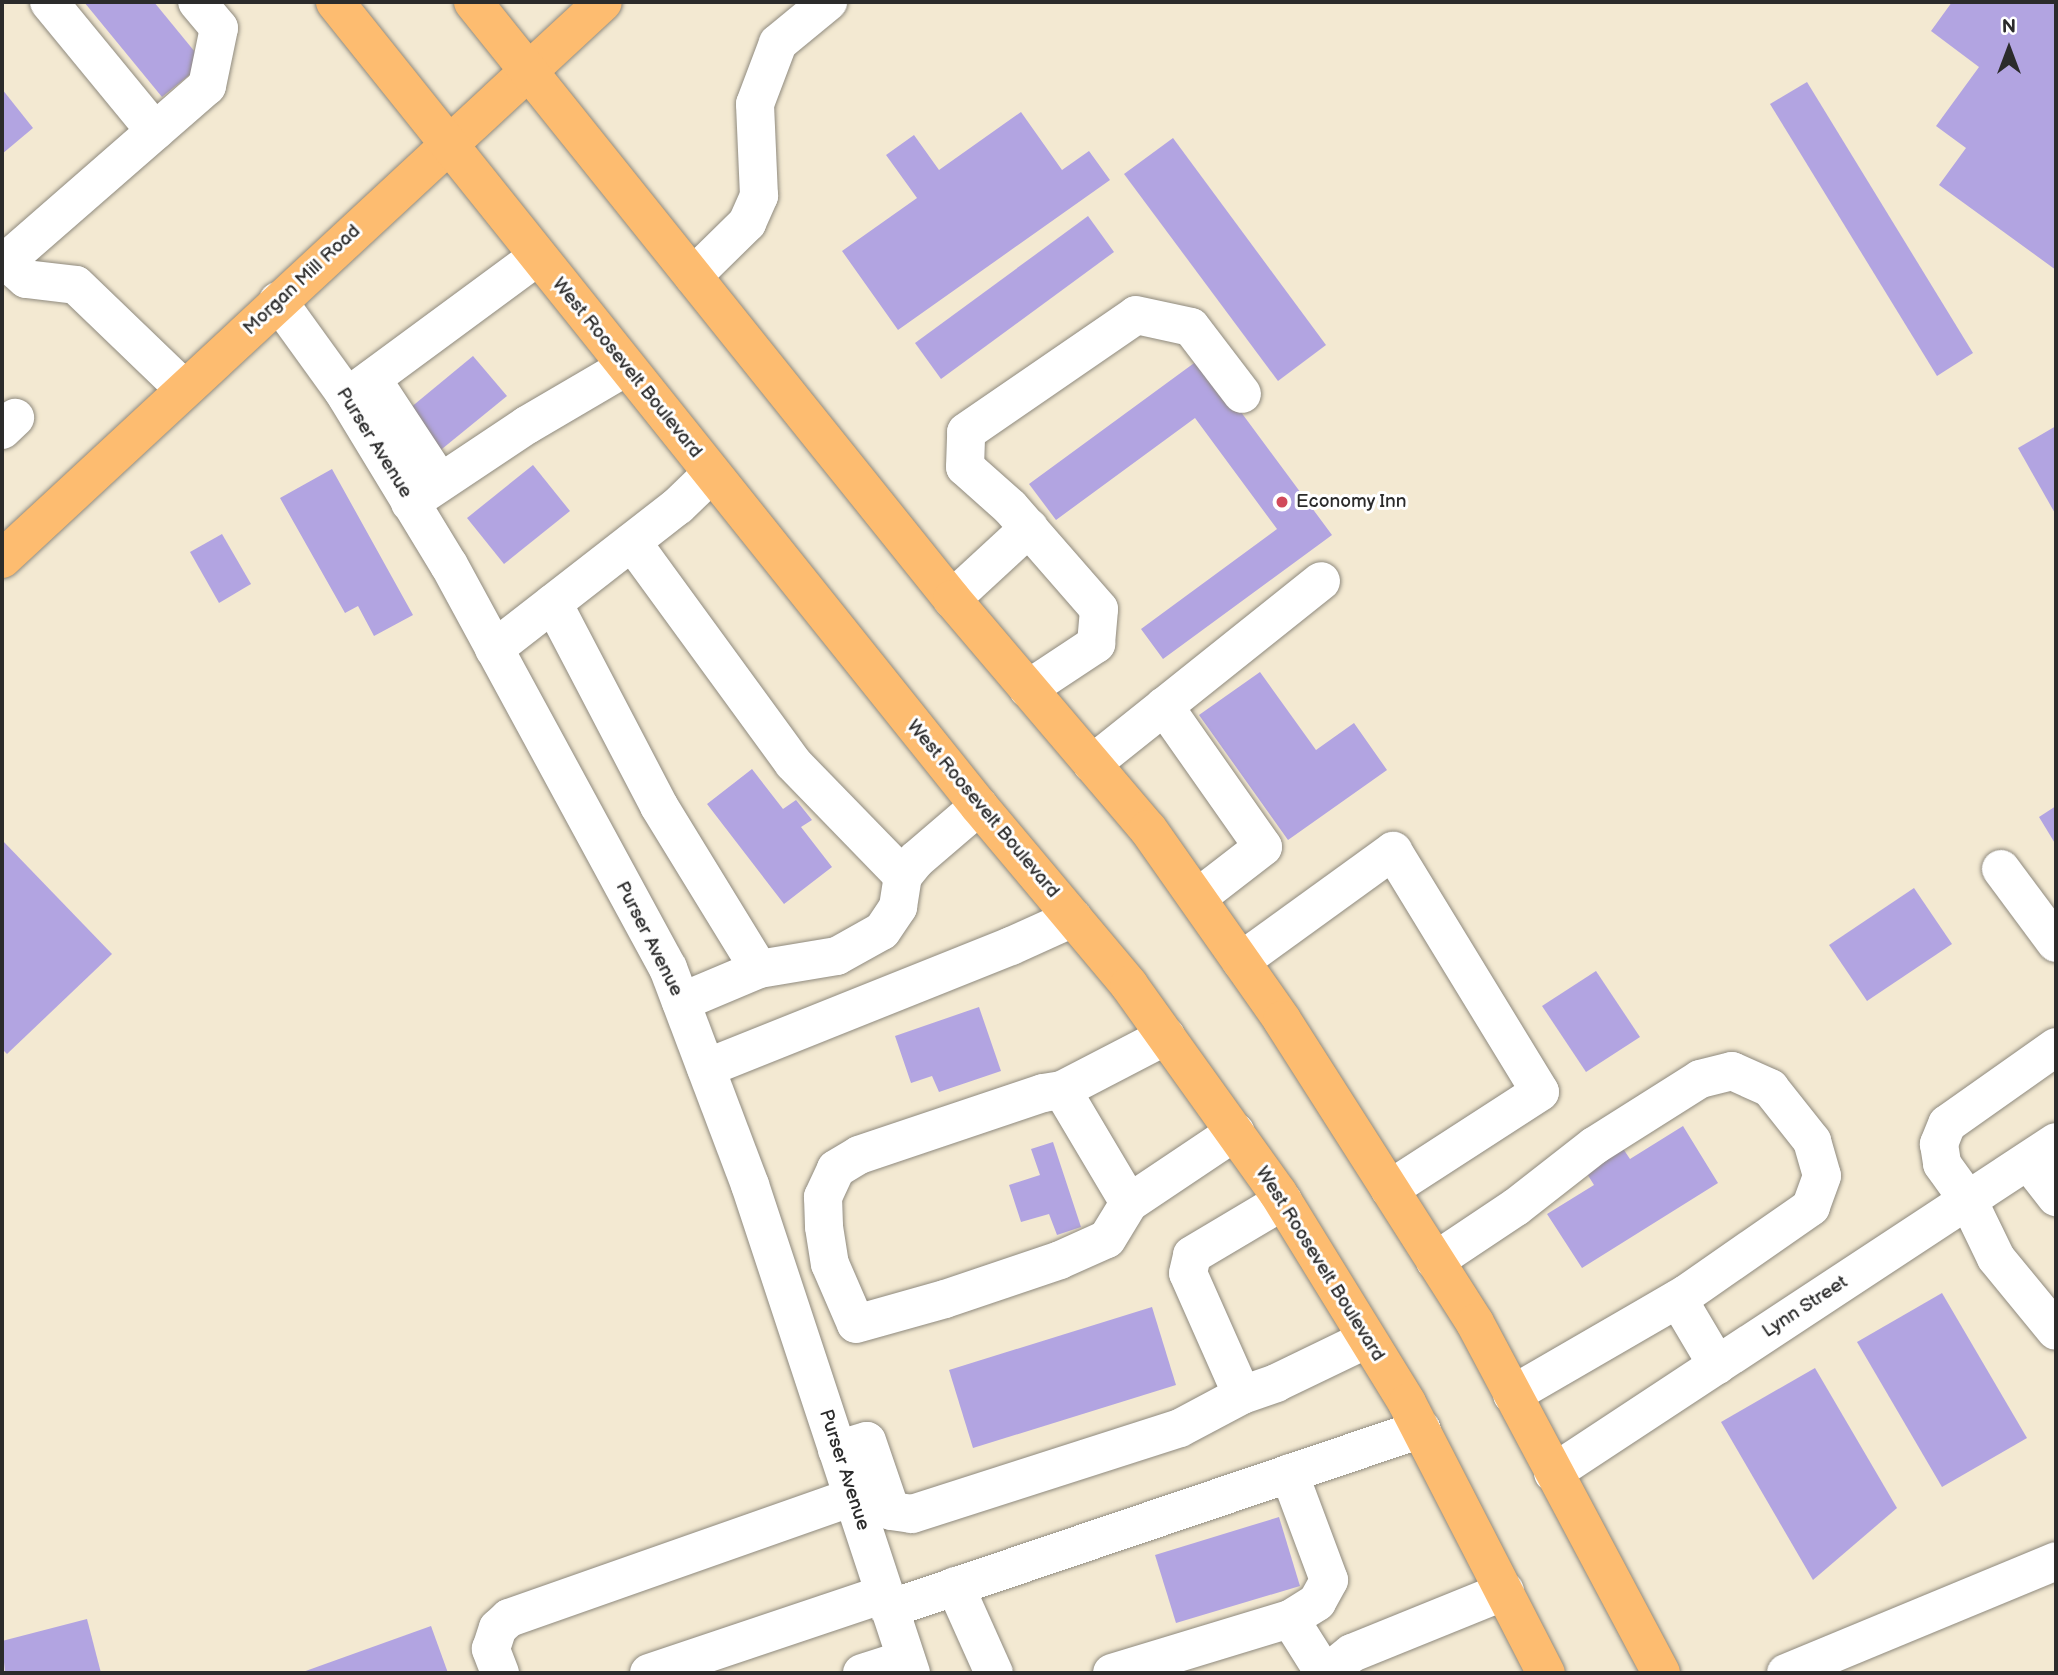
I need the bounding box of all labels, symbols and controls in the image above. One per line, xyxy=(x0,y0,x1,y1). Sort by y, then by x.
north arrow xyxy=(1974,14,2044,84)
text: N xyxy=(2002,16,2016,39)
street label: Morgan Mill Road xyxy=(239,220,365,340)
street label: West Roosevelt Boulevard xyxy=(547,273,707,463)
street label: Purser Avenue xyxy=(331,384,417,502)
place label: Economy Inn xyxy=(1296,491,1408,513)
marker: Economy Inn xyxy=(1274,494,1290,510)
street label: West Roosevelt Boulevard xyxy=(902,715,1064,903)
street label: Purser Avenue xyxy=(610,878,688,1000)
street label: West Roosevelt Boulevard xyxy=(1251,1162,1389,1366)
street label: Lynn Street xyxy=(1758,1271,1852,1343)
street label: Purser Avenue xyxy=(814,1407,874,1533)

